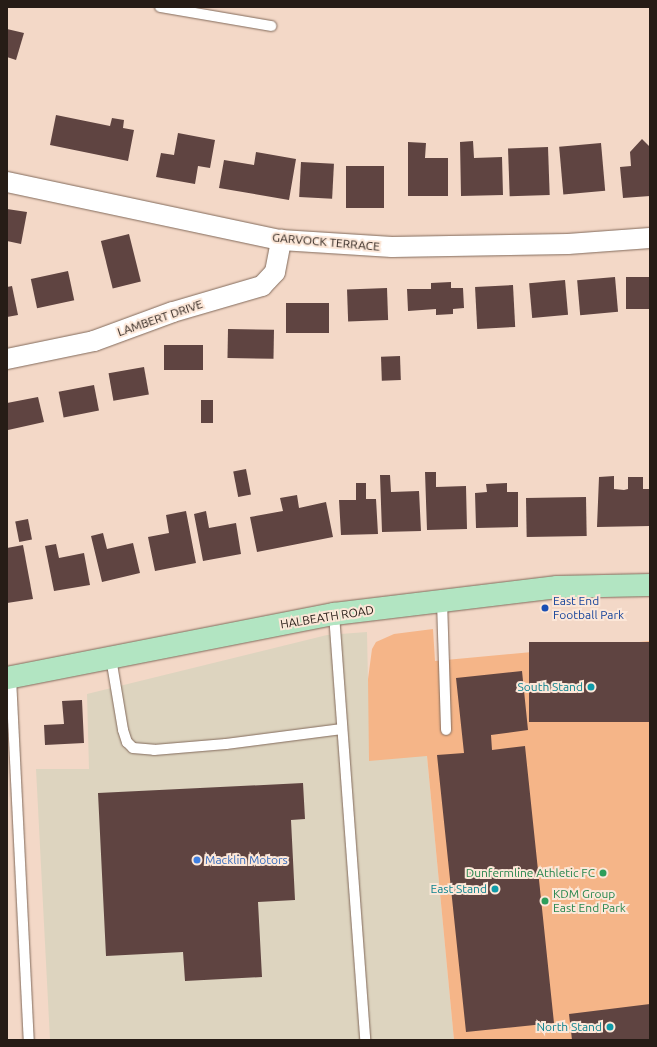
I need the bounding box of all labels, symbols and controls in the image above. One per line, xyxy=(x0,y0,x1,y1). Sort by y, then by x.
street label: GARVOCK TERRACE xyxy=(272,230,380,254)
street label: LAMBERT DRIVE xyxy=(115,297,205,339)
place label: East End Football Park xyxy=(553,594,624,622)
street label: HALBEATH ROAD xyxy=(279,602,375,632)
marker: East End Football Park xyxy=(540,603,550,613)
place label: South Stand xyxy=(518,680,583,694)
marker: South Stand xyxy=(586,682,596,692)
place label: Macklin Motors xyxy=(205,853,288,867)
marker: Macklin Motors xyxy=(192,855,202,865)
place label: Dunfermline Athletic FC xyxy=(466,866,595,880)
marker: Dunfermline Athletic FC xyxy=(598,868,608,878)
place label: East Stand xyxy=(430,882,487,896)
marker: East Stand xyxy=(490,884,500,894)
place label: KDM Group East End Park xyxy=(553,887,626,915)
marker: KDM Group East End Park xyxy=(540,896,550,906)
place label: North Stand xyxy=(537,1020,602,1034)
marker: North Stand xyxy=(605,1022,615,1032)

